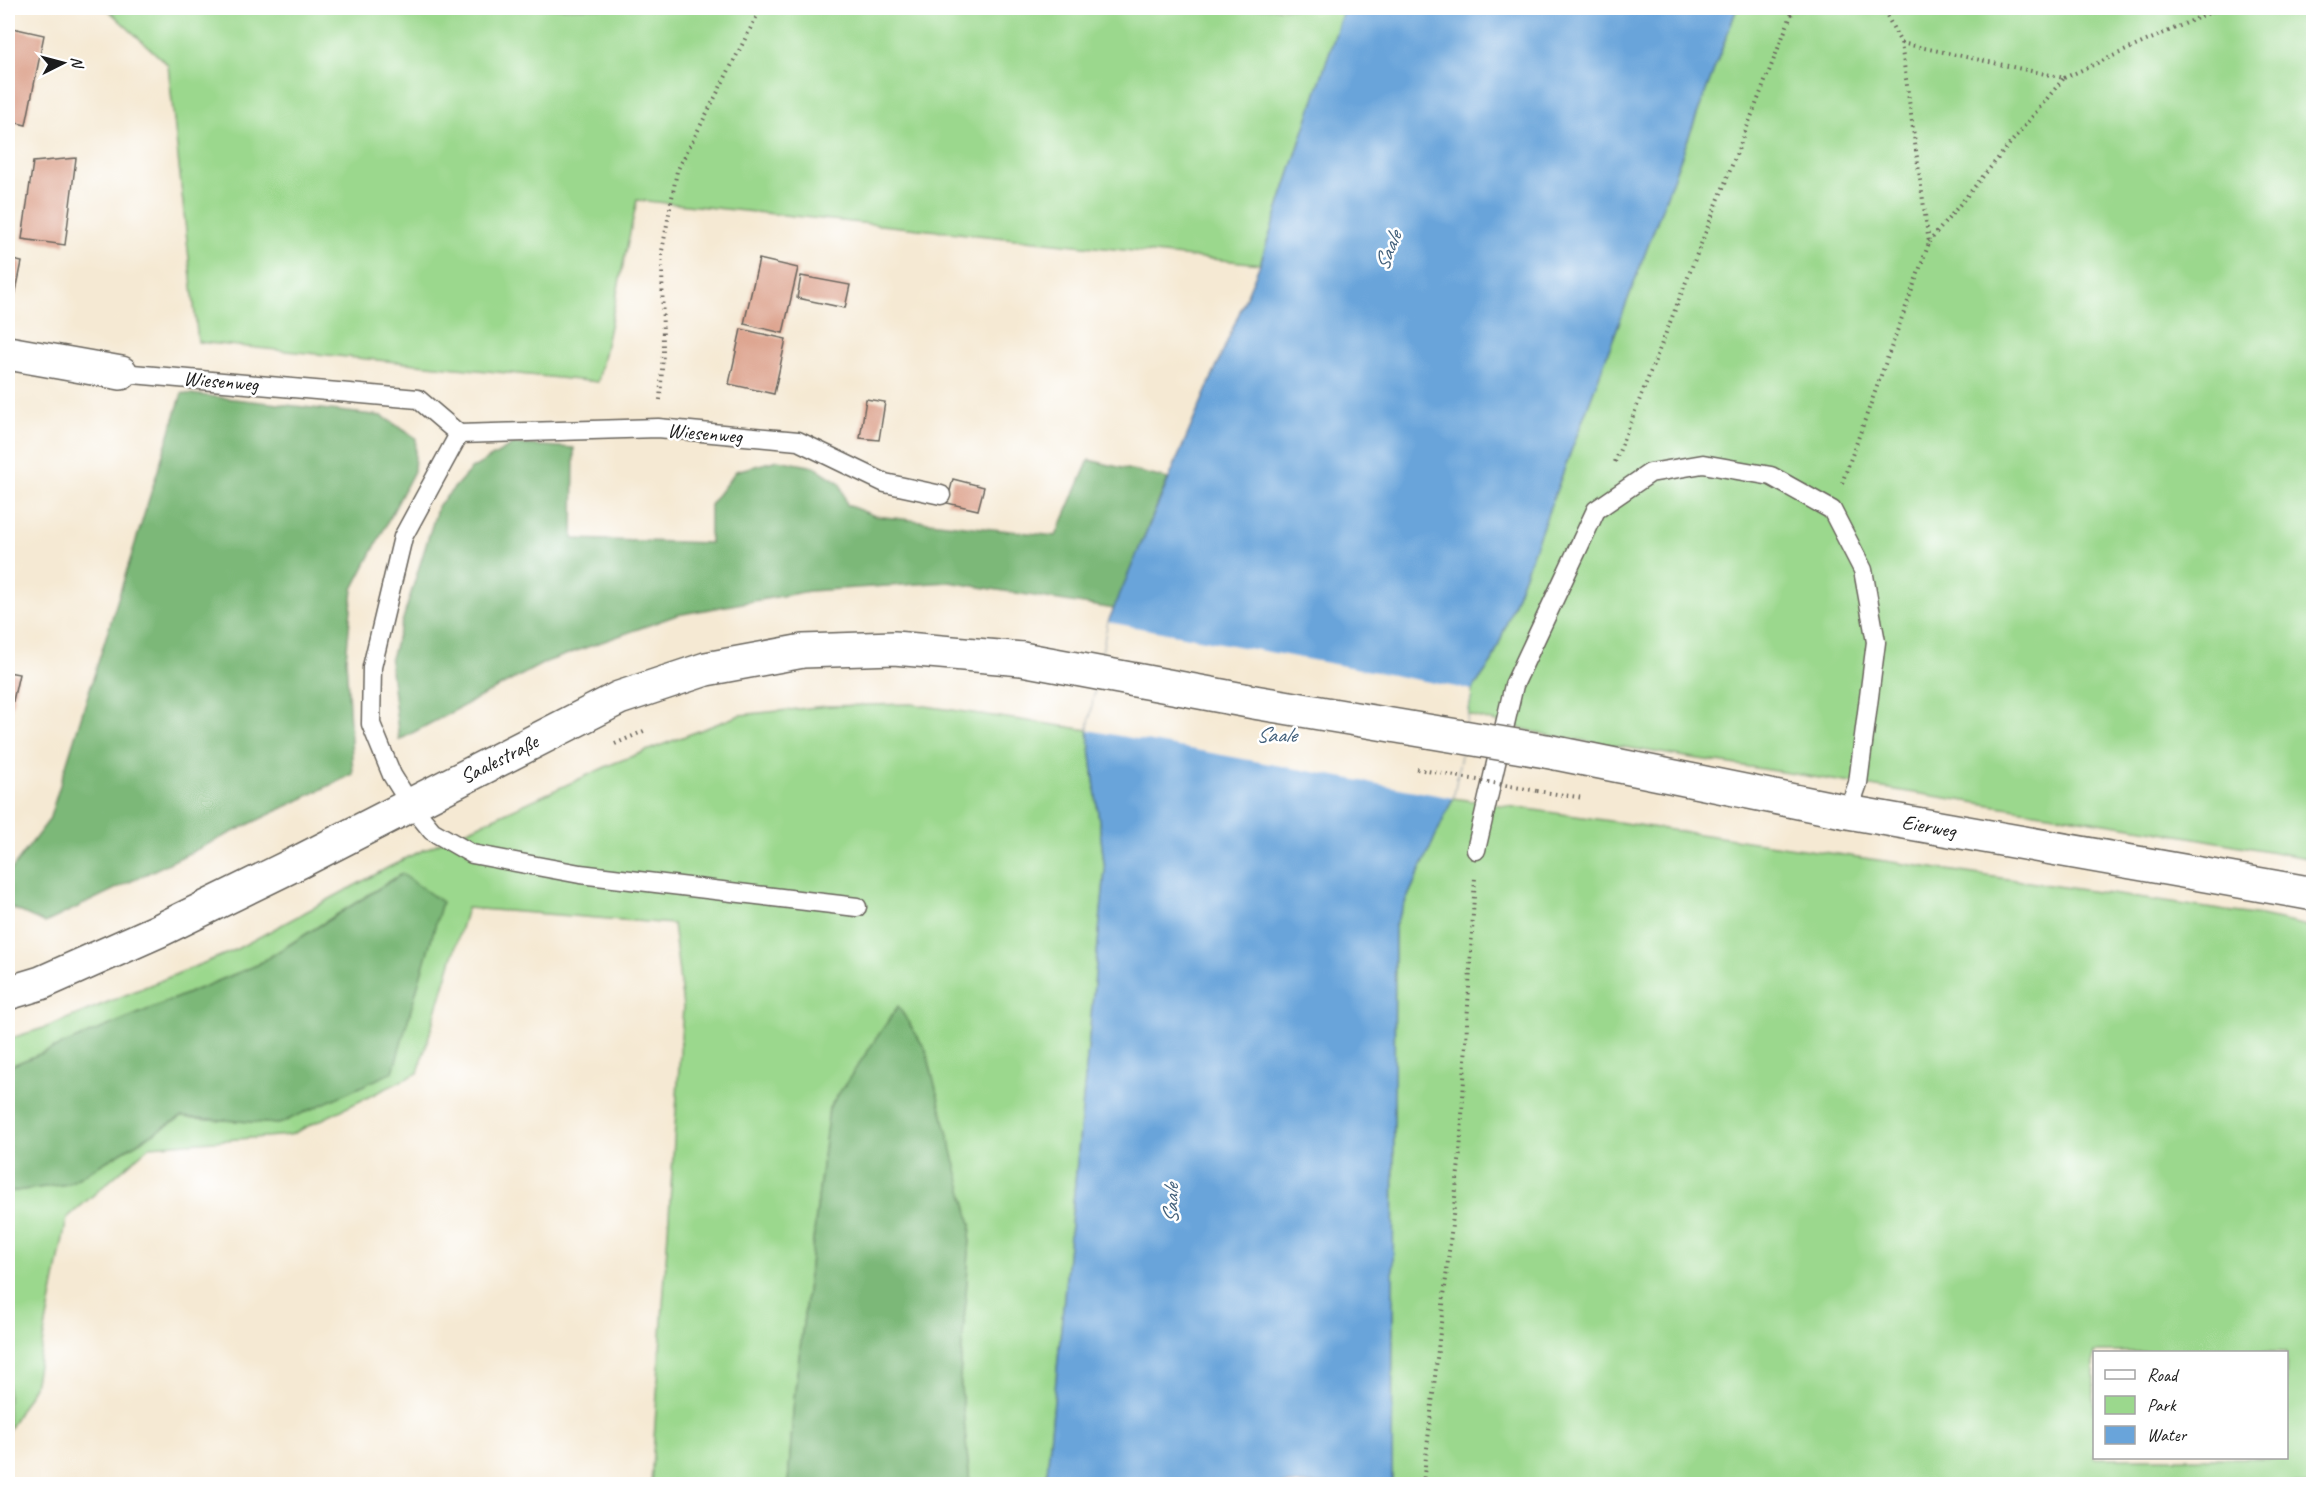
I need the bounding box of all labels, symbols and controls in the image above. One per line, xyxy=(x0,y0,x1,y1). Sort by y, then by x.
north arrow xyxy=(33,33,93,93)
text: N xyxy=(66,56,88,71)
water label: Saale xyxy=(1368,225,1409,275)
street label: Wiesenweg xyxy=(182,365,261,397)
street label: Wiesenweg xyxy=(666,417,745,449)
water label: Saale xyxy=(1256,721,1299,749)
street label: Saalestraße xyxy=(456,727,544,790)
street label: Eierweg xyxy=(1900,808,1960,844)
water label: Saale xyxy=(1157,1181,1185,1224)
legend xyxy=(2093,1351,2288,1459)
text: Road xyxy=(2147,1364,2180,1386)
text: Park xyxy=(2147,1394,2177,1416)
text: Water xyxy=(2147,1424,2188,1446)

